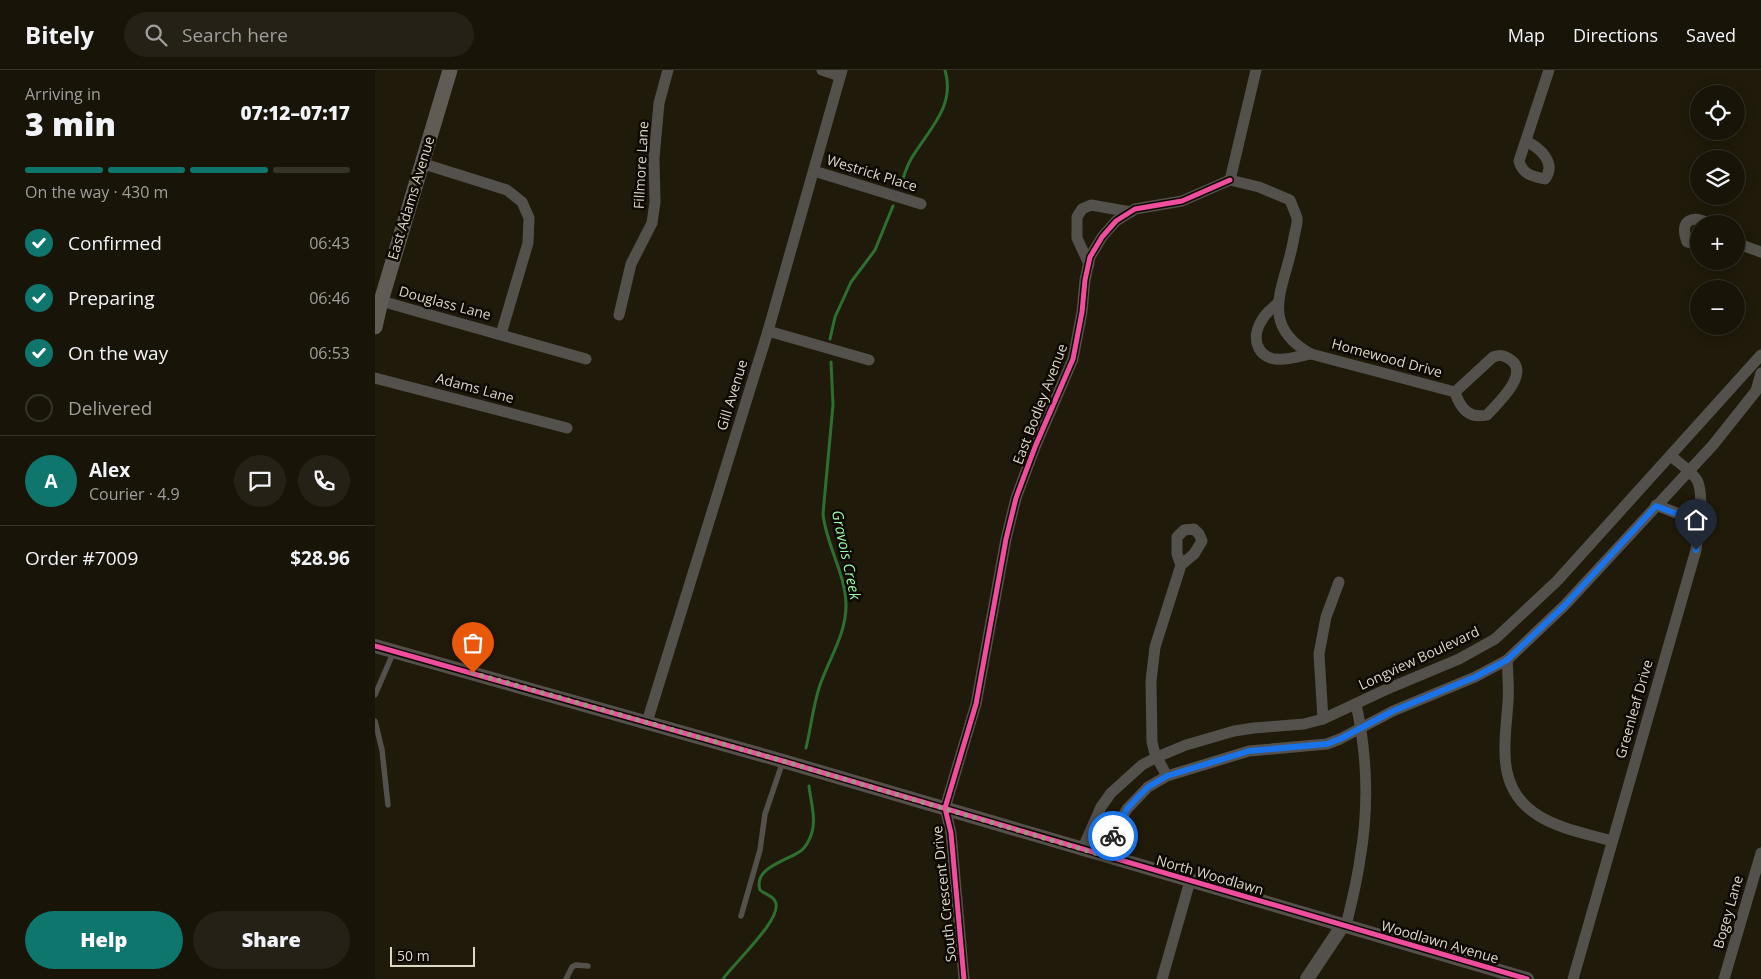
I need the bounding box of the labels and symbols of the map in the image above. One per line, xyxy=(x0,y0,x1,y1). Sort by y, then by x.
street label: Fillmore Lane xyxy=(629,120,652,209)
street label: East Adams Avenue xyxy=(383,134,438,262)
street label: Westrick Place xyxy=(825,150,920,195)
street label: Douglass Lane xyxy=(397,281,493,324)
street label: Homewood Drive xyxy=(1330,334,1445,381)
street label: East Bodley Avenue xyxy=(1008,341,1071,467)
street label: Gill Avenue xyxy=(712,357,751,433)
street label: Adams Lane xyxy=(434,368,516,407)
pin xyxy=(1675,499,1717,550)
water label: Gravois Creek xyxy=(828,508,866,602)
street label: Longview Boulevard xyxy=(1355,621,1482,694)
pin xyxy=(452,622,494,673)
street label: Greenleaf Drive xyxy=(1610,657,1657,761)
courier xyxy=(1088,811,1138,861)
street label: South Crescent Drive xyxy=(927,825,960,963)
street label: North Woodlawn xyxy=(1154,850,1266,899)
street label: Bogey Lane xyxy=(1708,873,1747,951)
street label: Woodlawn Avenue xyxy=(1379,916,1501,967)
scale bar xyxy=(390,944,475,967)

